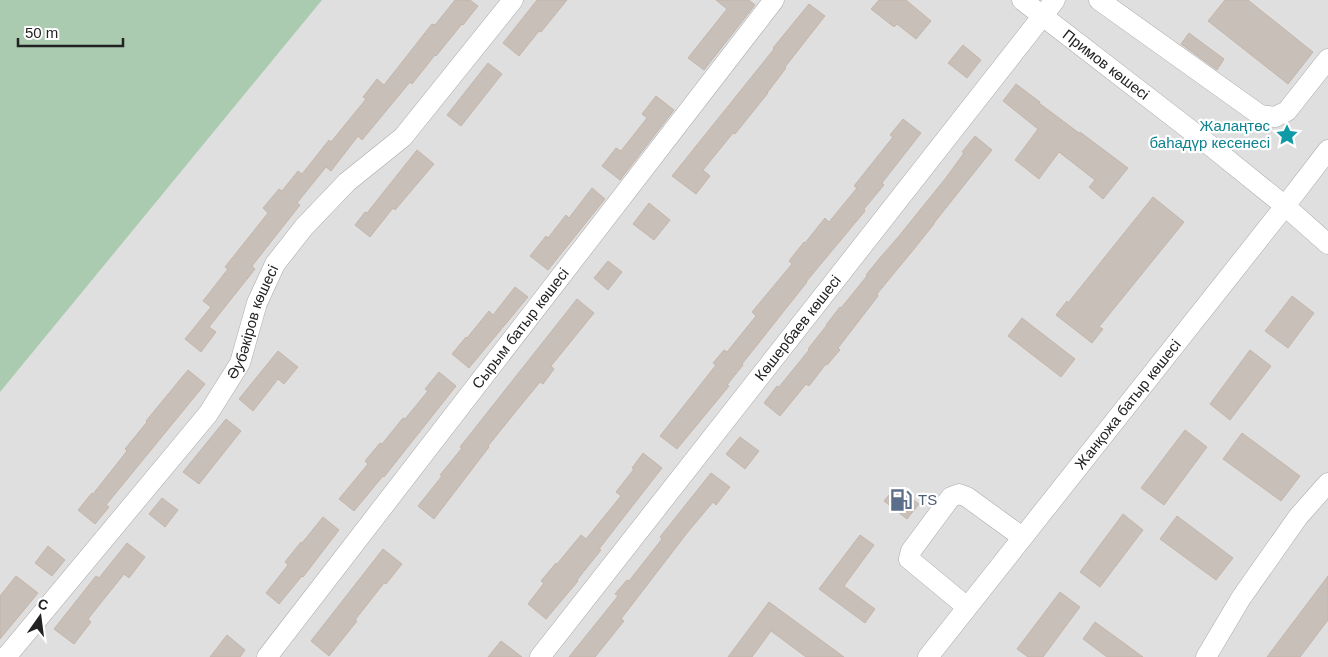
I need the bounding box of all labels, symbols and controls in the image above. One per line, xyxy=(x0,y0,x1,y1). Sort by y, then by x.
scale bar xyxy=(18,15,122,47)
text: 50 m xyxy=(25,24,58,41)
street label: Примов көшесі xyxy=(1060,26,1153,103)
place label: Жалаңтөс баһадүр кесенесі xyxy=(1150,117,1270,151)
place icon: Жалаңтөс баһадүр кесенесі xyxy=(1274,122,1300,148)
street label: Әубәкіров көшесі xyxy=(223,262,281,382)
street label: Сырым батыр көшесі xyxy=(468,264,572,392)
street label: Көшербаев көшесі xyxy=(751,272,844,384)
street label: Жанқожа батыр көшесі xyxy=(1071,336,1184,472)
fuel station icon: TS xyxy=(888,487,914,513)
place label: TS xyxy=(918,491,937,508)
north arrow xyxy=(15,592,65,642)
text: С xyxy=(36,595,50,613)

